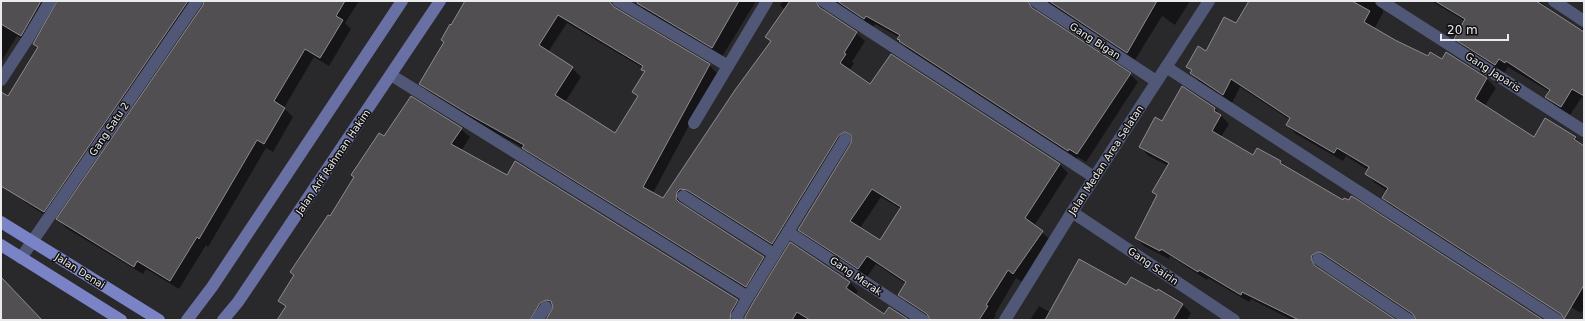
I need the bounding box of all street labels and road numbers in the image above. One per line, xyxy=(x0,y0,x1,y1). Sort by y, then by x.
street label: Gang Bigan xyxy=(1068,21,1122,61)
street label: Gang Japaris xyxy=(1463,50,1523,94)
street label: Gang Satu 2 xyxy=(87,100,131,158)
street label: Jalan Medan Area Selatan xyxy=(1066,103,1146,218)
street label: Jalan Arif Rahman Hakim xyxy=(293,107,372,217)
street label: Gang Sairin xyxy=(1126,245,1180,287)
street label: Jalan Denai xyxy=(52,251,107,291)
street label: Gang Merak xyxy=(828,255,884,298)

